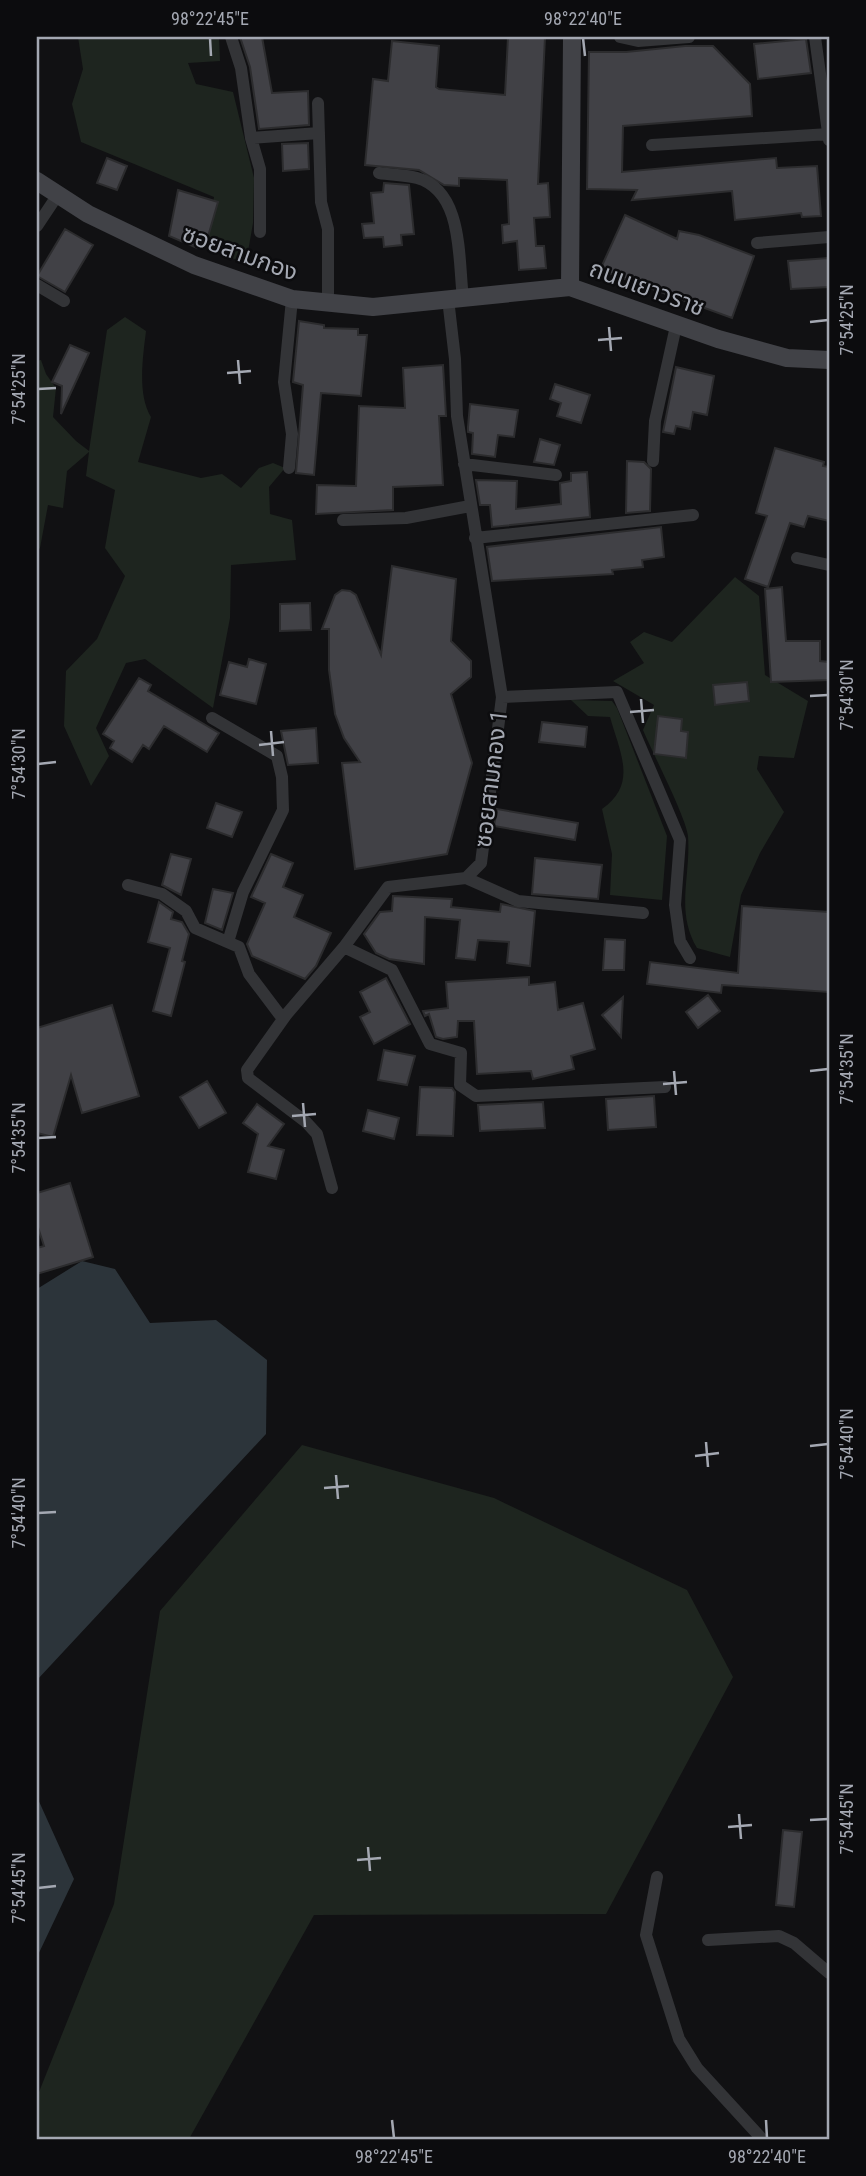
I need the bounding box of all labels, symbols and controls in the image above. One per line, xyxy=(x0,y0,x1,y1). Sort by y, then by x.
text: 98°22'45"E xyxy=(171,8,249,29)
text: 98°22'40"E xyxy=(544,8,622,29)
street label: ซอยสามกอง xyxy=(179,219,301,287)
street label: ถนนเยาวราช xyxy=(585,254,709,322)
text: 7°54'25"N xyxy=(836,284,857,356)
text: 7°54'25"N xyxy=(8,353,29,425)
text: 7°54'30"N xyxy=(836,659,857,731)
street label: ซอยสามกอง 1 xyxy=(469,709,513,849)
text: 7°54'30"N xyxy=(8,728,29,800)
text: 7°54'35"N xyxy=(836,1033,857,1105)
text: 7°54'35"N xyxy=(8,1102,29,1174)
text: 7°54'40"N xyxy=(836,1408,857,1480)
text: 7°54'40"N xyxy=(8,1477,29,1549)
text: 7°54'45"N xyxy=(836,1783,857,1855)
text: 7°54'45"N xyxy=(8,1852,29,1924)
text: 98°22'45"E xyxy=(355,2146,433,2167)
text: 98°22'40"E xyxy=(728,2146,806,2167)

